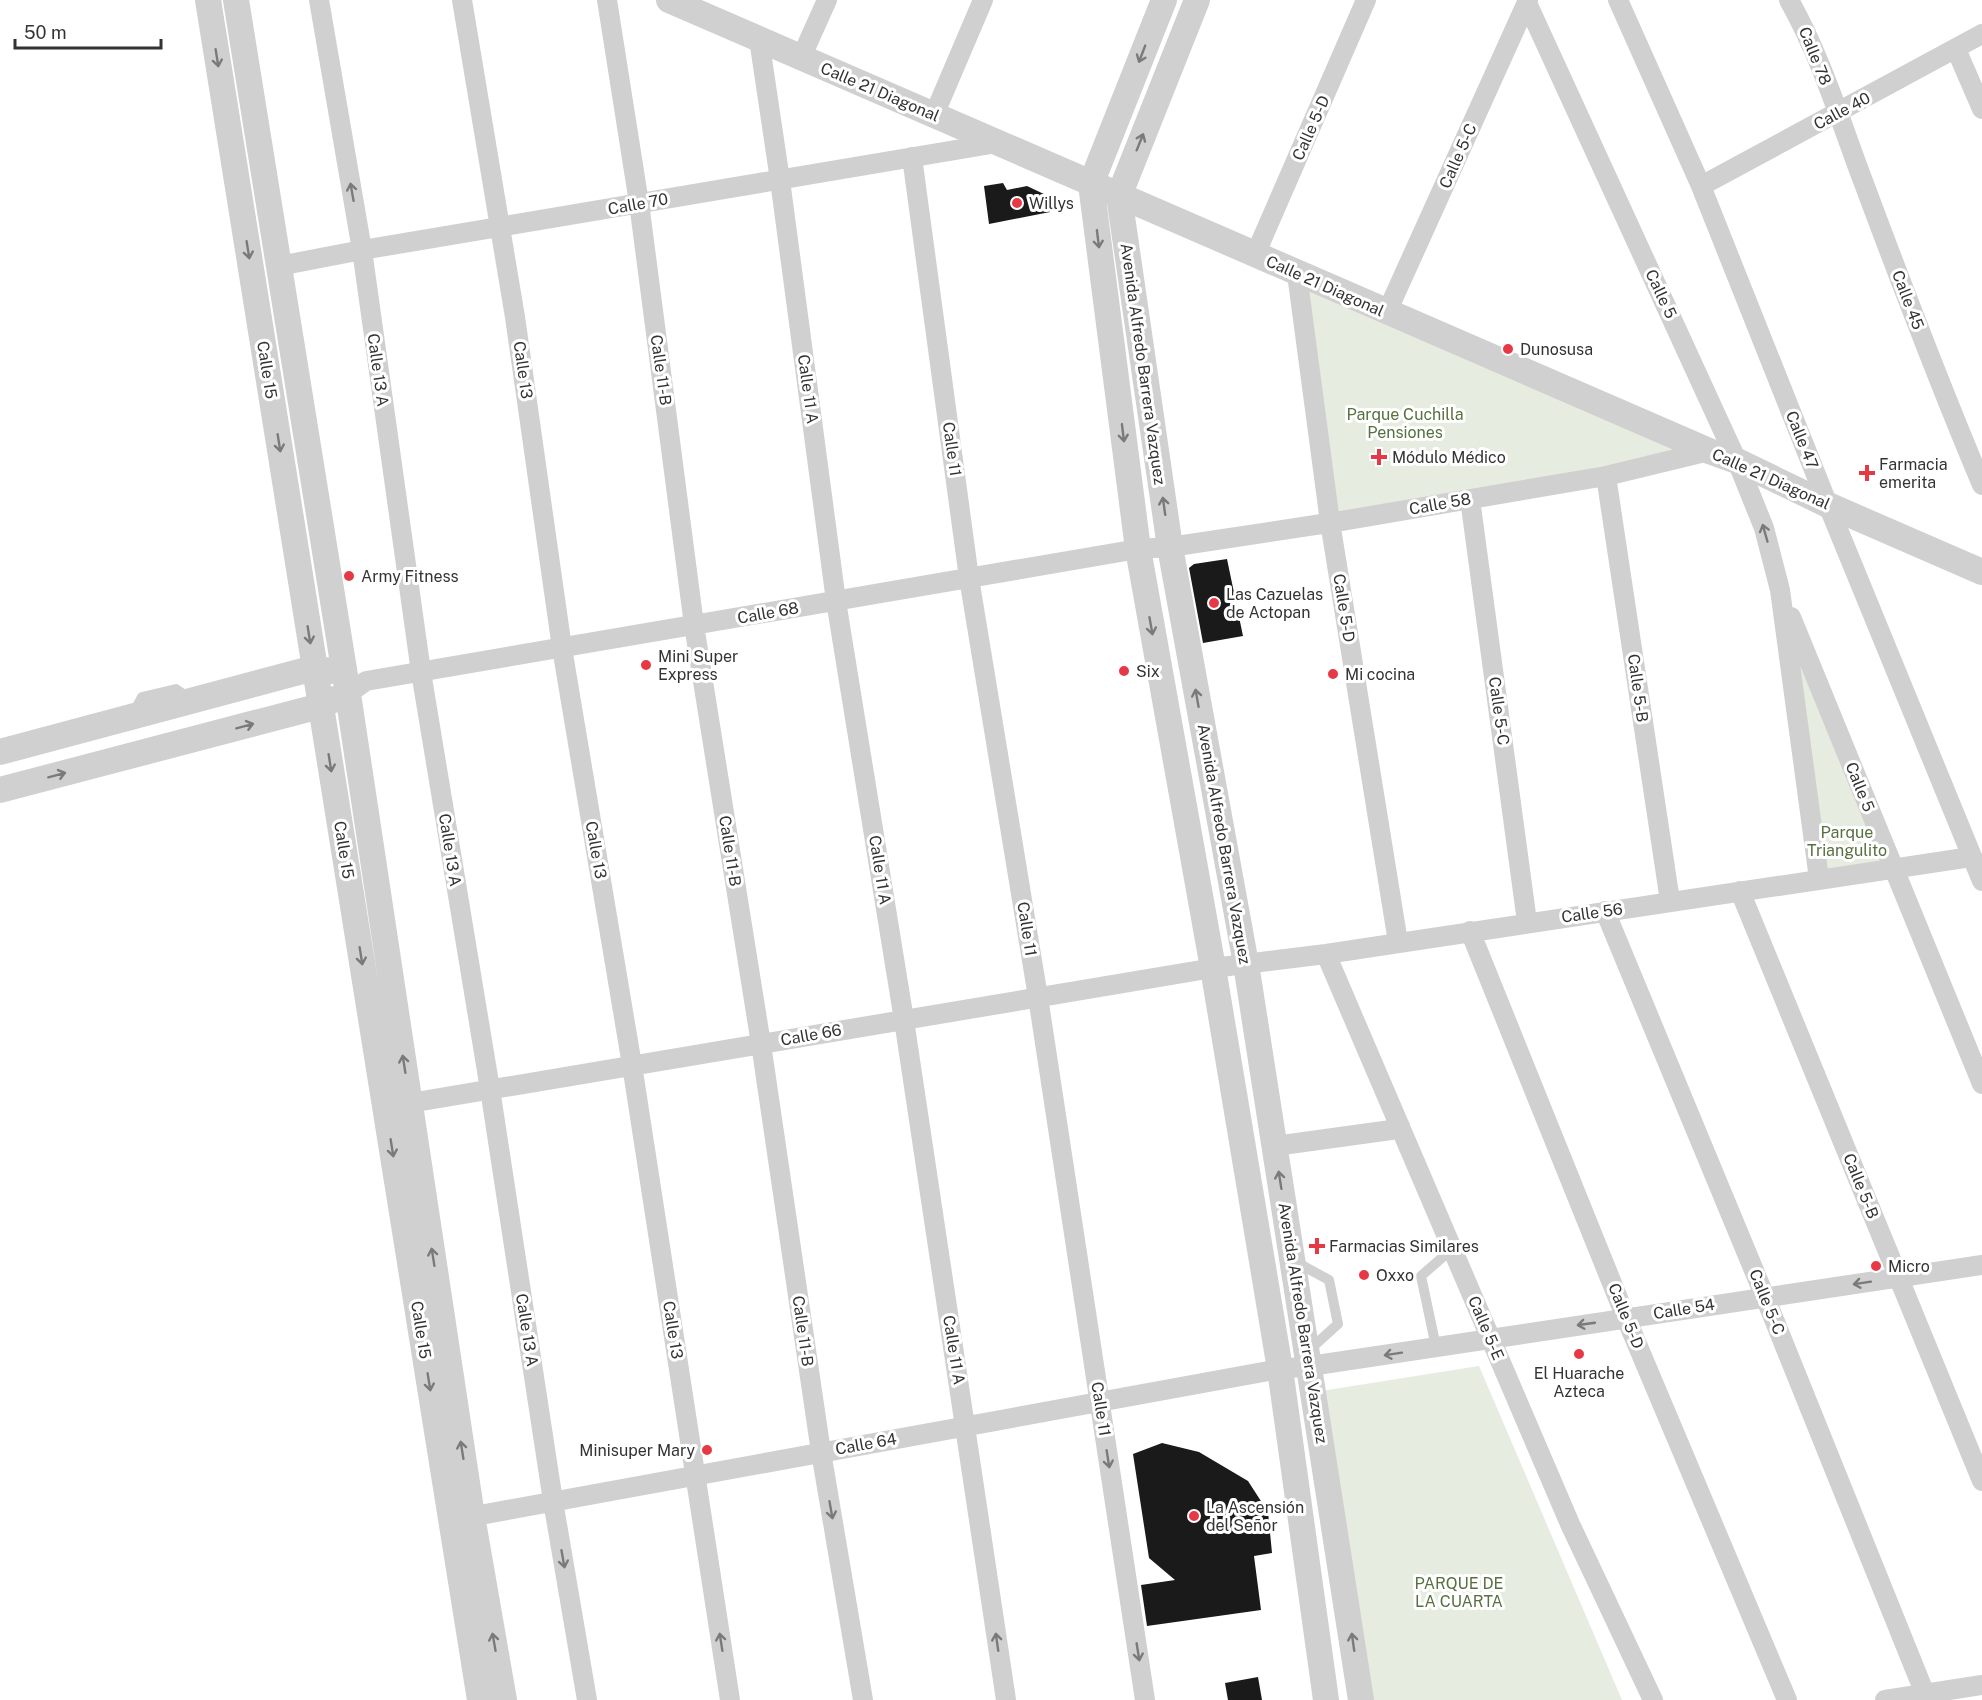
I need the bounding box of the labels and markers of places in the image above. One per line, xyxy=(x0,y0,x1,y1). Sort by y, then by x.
place label: Willys xyxy=(1029,194,1074,213)
marker: Willys xyxy=(1010,196,1024,210)
place label: Dunosusa xyxy=(1520,340,1593,359)
marker: Dunosusa xyxy=(1501,342,1515,356)
marker: Módulo Médico xyxy=(1370,448,1388,466)
place label: Módulo Médico xyxy=(1392,448,1506,467)
place label: Farmacia emerita xyxy=(1879,455,1948,492)
marker: Farmacia emerita xyxy=(1860,466,1874,480)
place label: Army Fitness xyxy=(361,567,459,586)
marker: Army Fitness xyxy=(342,569,356,583)
place label: Las Cazuelas de Actopan xyxy=(1226,585,1323,622)
marker: Las Cazuelas de Actopan xyxy=(1207,596,1221,610)
place label: Mini Super Express xyxy=(658,647,738,684)
marker: Mini Super Express xyxy=(639,658,653,672)
place label: Six xyxy=(1136,662,1160,681)
marker: Six xyxy=(1117,664,1131,678)
place label: Mi cocina xyxy=(1345,665,1415,684)
marker: Mi cocina xyxy=(1326,667,1340,681)
place label: Farmacias Similares xyxy=(1329,1237,1479,1256)
marker: Farmacias Similares xyxy=(1310,1239,1324,1253)
place label: Micro xyxy=(1888,1257,1930,1276)
marker: Micro xyxy=(1869,1259,1883,1273)
place label: Oxxo xyxy=(1376,1266,1414,1285)
marker: Oxxo xyxy=(1357,1268,1371,1282)
marker: El Huarache Azteca xyxy=(1572,1347,1586,1361)
place label: El Huarache Azteca xyxy=(1534,1364,1624,1401)
place label: Minisuper Mary xyxy=(579,1441,695,1460)
marker: Minisuper Mary xyxy=(700,1443,714,1457)
place label: La Ascensión del Señor xyxy=(1206,1498,1304,1535)
marker: La Ascensión del Señor xyxy=(1187,1509,1201,1523)

